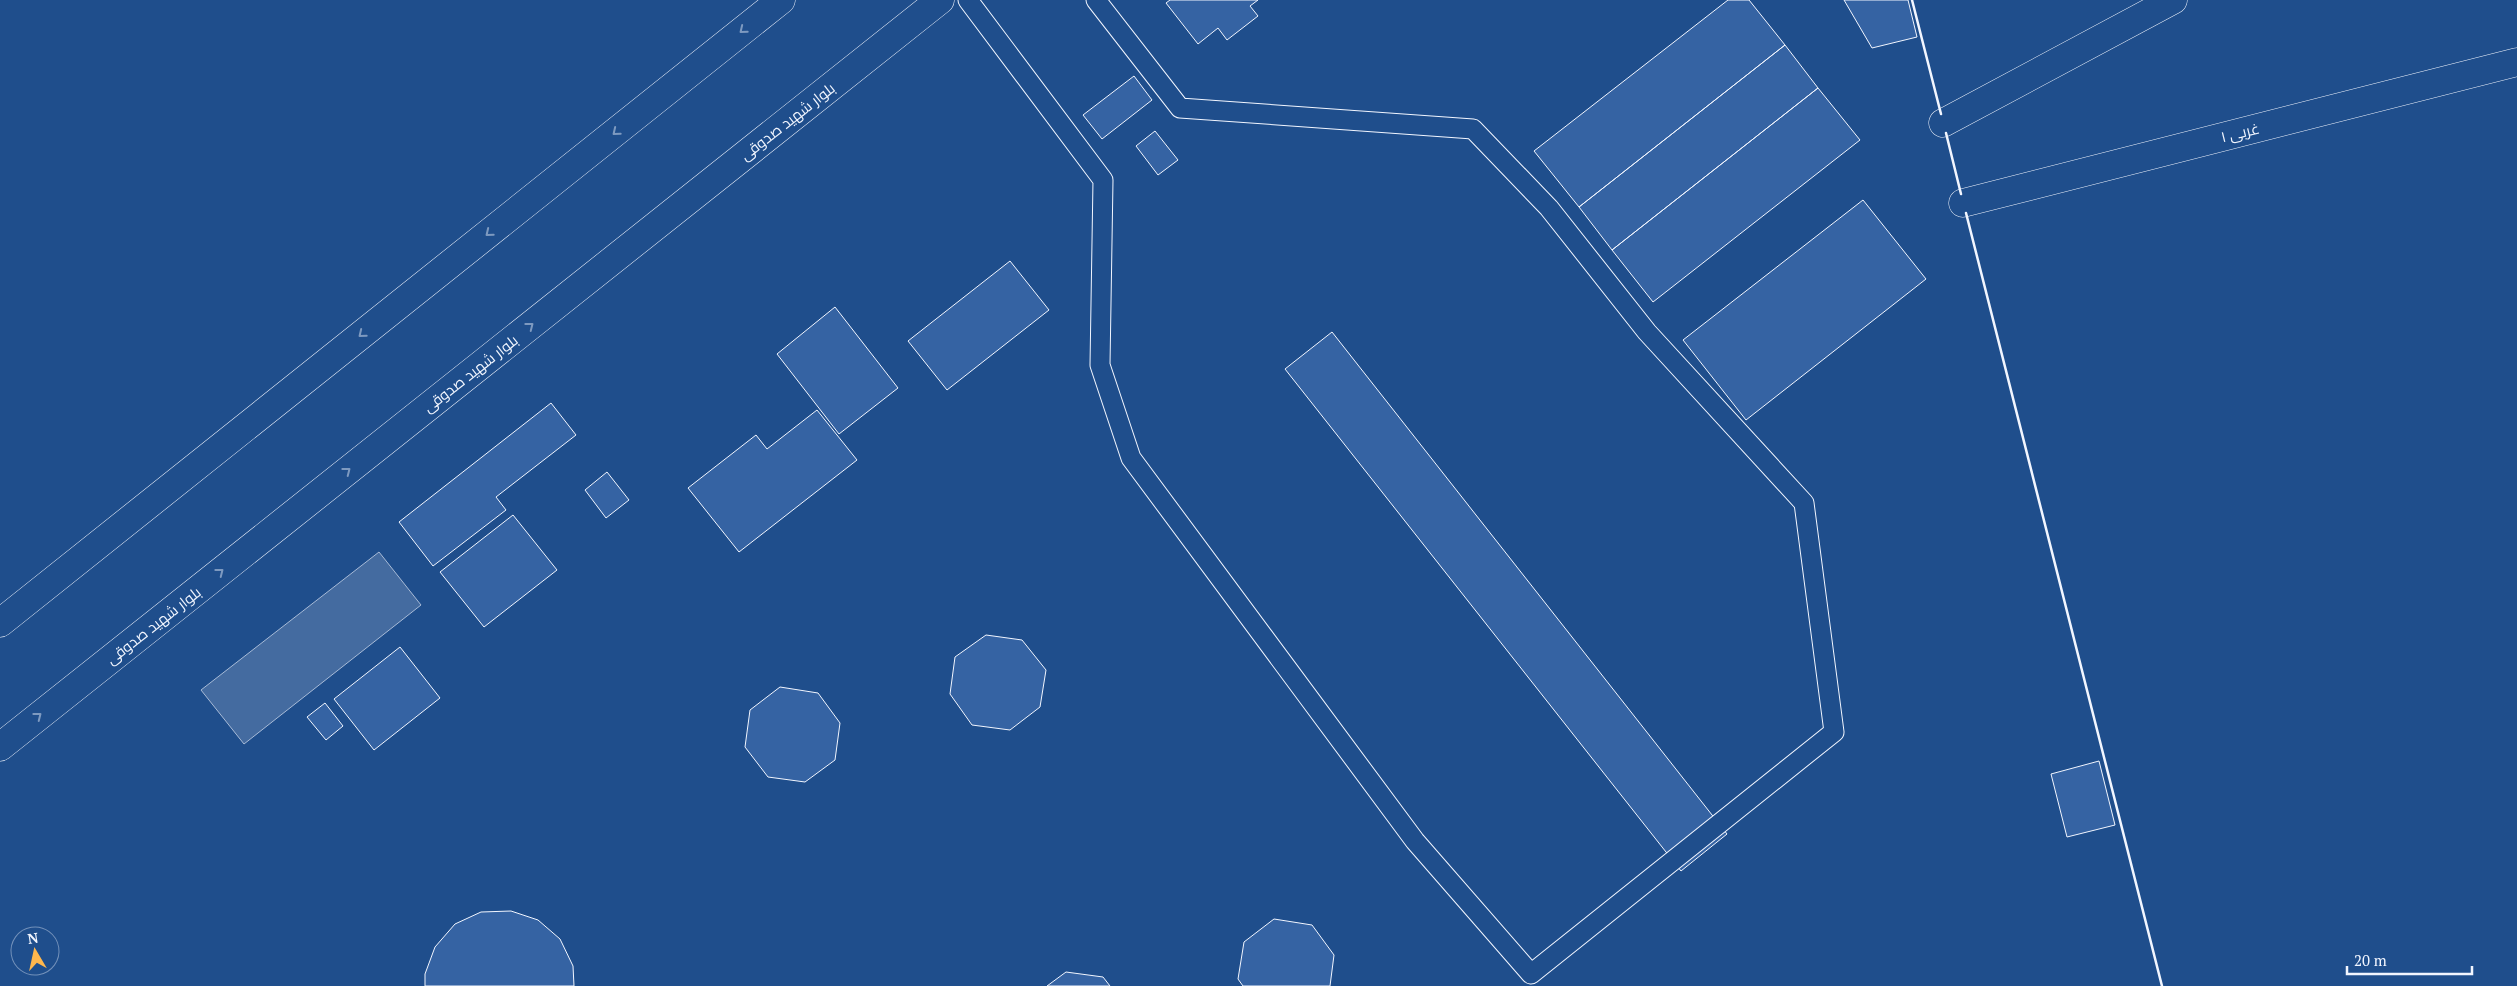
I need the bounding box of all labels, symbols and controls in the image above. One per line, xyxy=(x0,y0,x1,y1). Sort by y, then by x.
one-way arrow xyxy=(740,25,749,33)
street label: بلوار شهید صدوقی xyxy=(735,78,839,165)
street label: ۱ غربی xyxy=(2219,118,2262,147)
one-way arrow xyxy=(613,126,622,134)
one-way arrow xyxy=(485,227,495,236)
one-way arrow xyxy=(524,323,533,332)
one-way arrow xyxy=(359,329,368,337)
street label: بلوار شهید صدوقی xyxy=(418,330,522,417)
one-way arrow xyxy=(342,467,351,476)
one-way arrow xyxy=(214,569,223,577)
street label: بلوار شهید صدوقی xyxy=(101,582,205,669)
one-way arrow xyxy=(32,714,41,722)
north arrow xyxy=(10,926,60,976)
text: N xyxy=(26,927,40,948)
scale bar xyxy=(2347,944,2472,976)
text: 20 m xyxy=(2354,950,2387,970)

